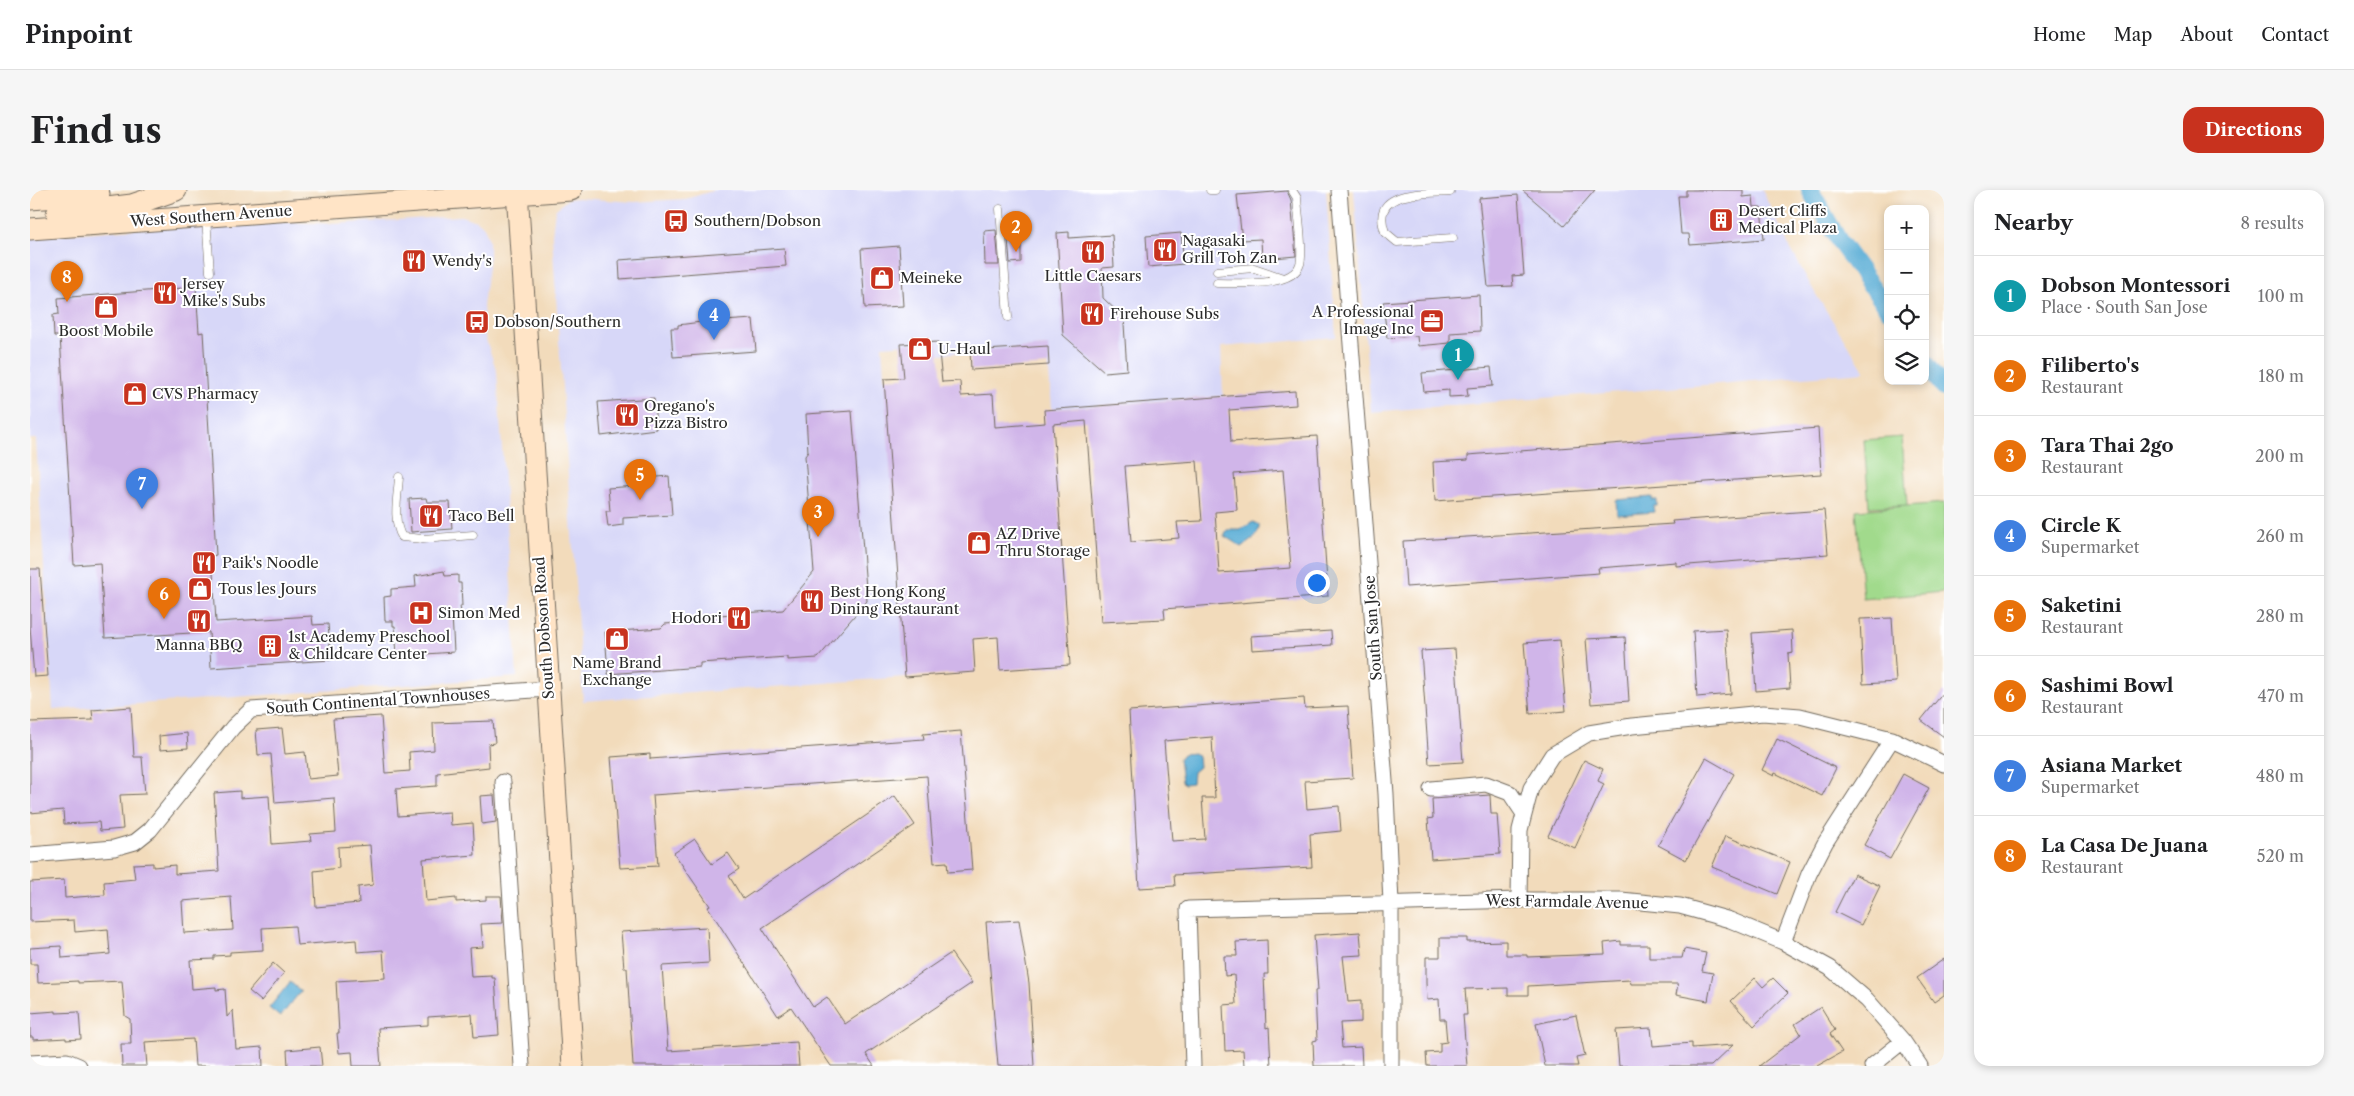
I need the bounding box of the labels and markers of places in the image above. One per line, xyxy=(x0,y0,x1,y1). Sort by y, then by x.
place label: Desert Cliffs Medical Plaza xyxy=(1738,201,1837,237)
building icon: Desert Cliffs Medical Plaza xyxy=(1708,207,1734,233)
bus stop icon: Southern/Dobson xyxy=(663,208,689,234)
place label: Southern/Dobson xyxy=(694,211,822,230)
pin: 2 xyxy=(1000,211,1032,252)
place label: Nagasaki Grill Toh Zan xyxy=(1182,231,1278,267)
restaurant icon: Nagasaki Grill Toh Zan xyxy=(1152,237,1178,263)
restaurant icon: Little Caesars xyxy=(1080,239,1106,265)
restaurant icon: Wendy's xyxy=(401,248,427,274)
place label: Wendy's xyxy=(431,251,492,270)
pin: 8 xyxy=(51,261,83,302)
shop icon: Meineke xyxy=(869,265,895,291)
place label: Little Caesars xyxy=(1044,266,1142,285)
place label: Meineke xyxy=(900,268,962,287)
place label: Jersey Mike's Subs xyxy=(180,274,266,310)
restaurant icon: Jersey Mike's Subs xyxy=(152,280,178,306)
shop icon: Boost Mobile xyxy=(93,294,119,320)
pin: 4 xyxy=(698,299,730,340)
restaurant icon: Firehouse Subs xyxy=(1079,301,1105,327)
place label: A Professional Image Inc xyxy=(1311,302,1415,338)
place label: Firehouse Subs xyxy=(1110,304,1219,323)
office icon: A Professional Image Inc xyxy=(1419,308,1445,334)
bus stop icon: Dobson/Southern xyxy=(464,309,490,335)
place label: Dobson/Southern xyxy=(494,312,622,331)
place label: Boost Mobile xyxy=(58,321,154,340)
shop icon: U-Haul xyxy=(907,336,933,362)
place label: U-Haul xyxy=(938,339,991,358)
pin: 1 xyxy=(1442,339,1474,380)
shop icon: CVS Pharmacy xyxy=(122,381,148,407)
place label: CVS Pharmacy xyxy=(152,384,259,403)
place label: Oregano's Pizza Bistro xyxy=(644,396,728,432)
restaurant icon: Oregano's Pizza Bistro xyxy=(614,402,640,428)
pin: 5 xyxy=(624,459,656,500)
pin: 7 xyxy=(126,468,158,509)
pin: 3 xyxy=(802,496,834,537)
restaurant icon: Taco Bell xyxy=(418,503,444,529)
place label: Taco Bell xyxy=(448,506,515,525)
place label: AZ Drive Thru Storage xyxy=(995,524,1090,560)
shop icon: AZ Drive Thru Storage xyxy=(966,530,992,556)
restaurant icon: Paik's Noodle xyxy=(191,550,217,576)
place label: Paik's Noodle xyxy=(222,553,319,572)
shop icon: Tous les Jours xyxy=(187,576,213,602)
pin: 6 xyxy=(148,578,180,619)
place label: Tous les Jours xyxy=(218,579,317,598)
place label: Best Hong Kong Dining Restaurant xyxy=(830,582,960,618)
restaurant icon: Best Hong Kong Dining Restaurant xyxy=(799,588,825,614)
hospital icon: Simon Med xyxy=(408,600,434,626)
place label: Simon Med xyxy=(438,603,520,622)
restaurant icon: Hodori xyxy=(726,605,752,631)
restaurant icon: Manna BBQ xyxy=(186,608,212,634)
place label: Hodori xyxy=(671,608,722,627)
shop icon: Name Brand Exchange xyxy=(604,626,630,652)
place label: 1st Academy Preschool & Childcare Center xyxy=(288,627,451,663)
building icon: 1st Academy Preschool & Childcare Center xyxy=(257,633,283,659)
place label: Manna BBQ xyxy=(156,635,243,654)
place label: Name Brand Exchange xyxy=(572,653,662,689)

